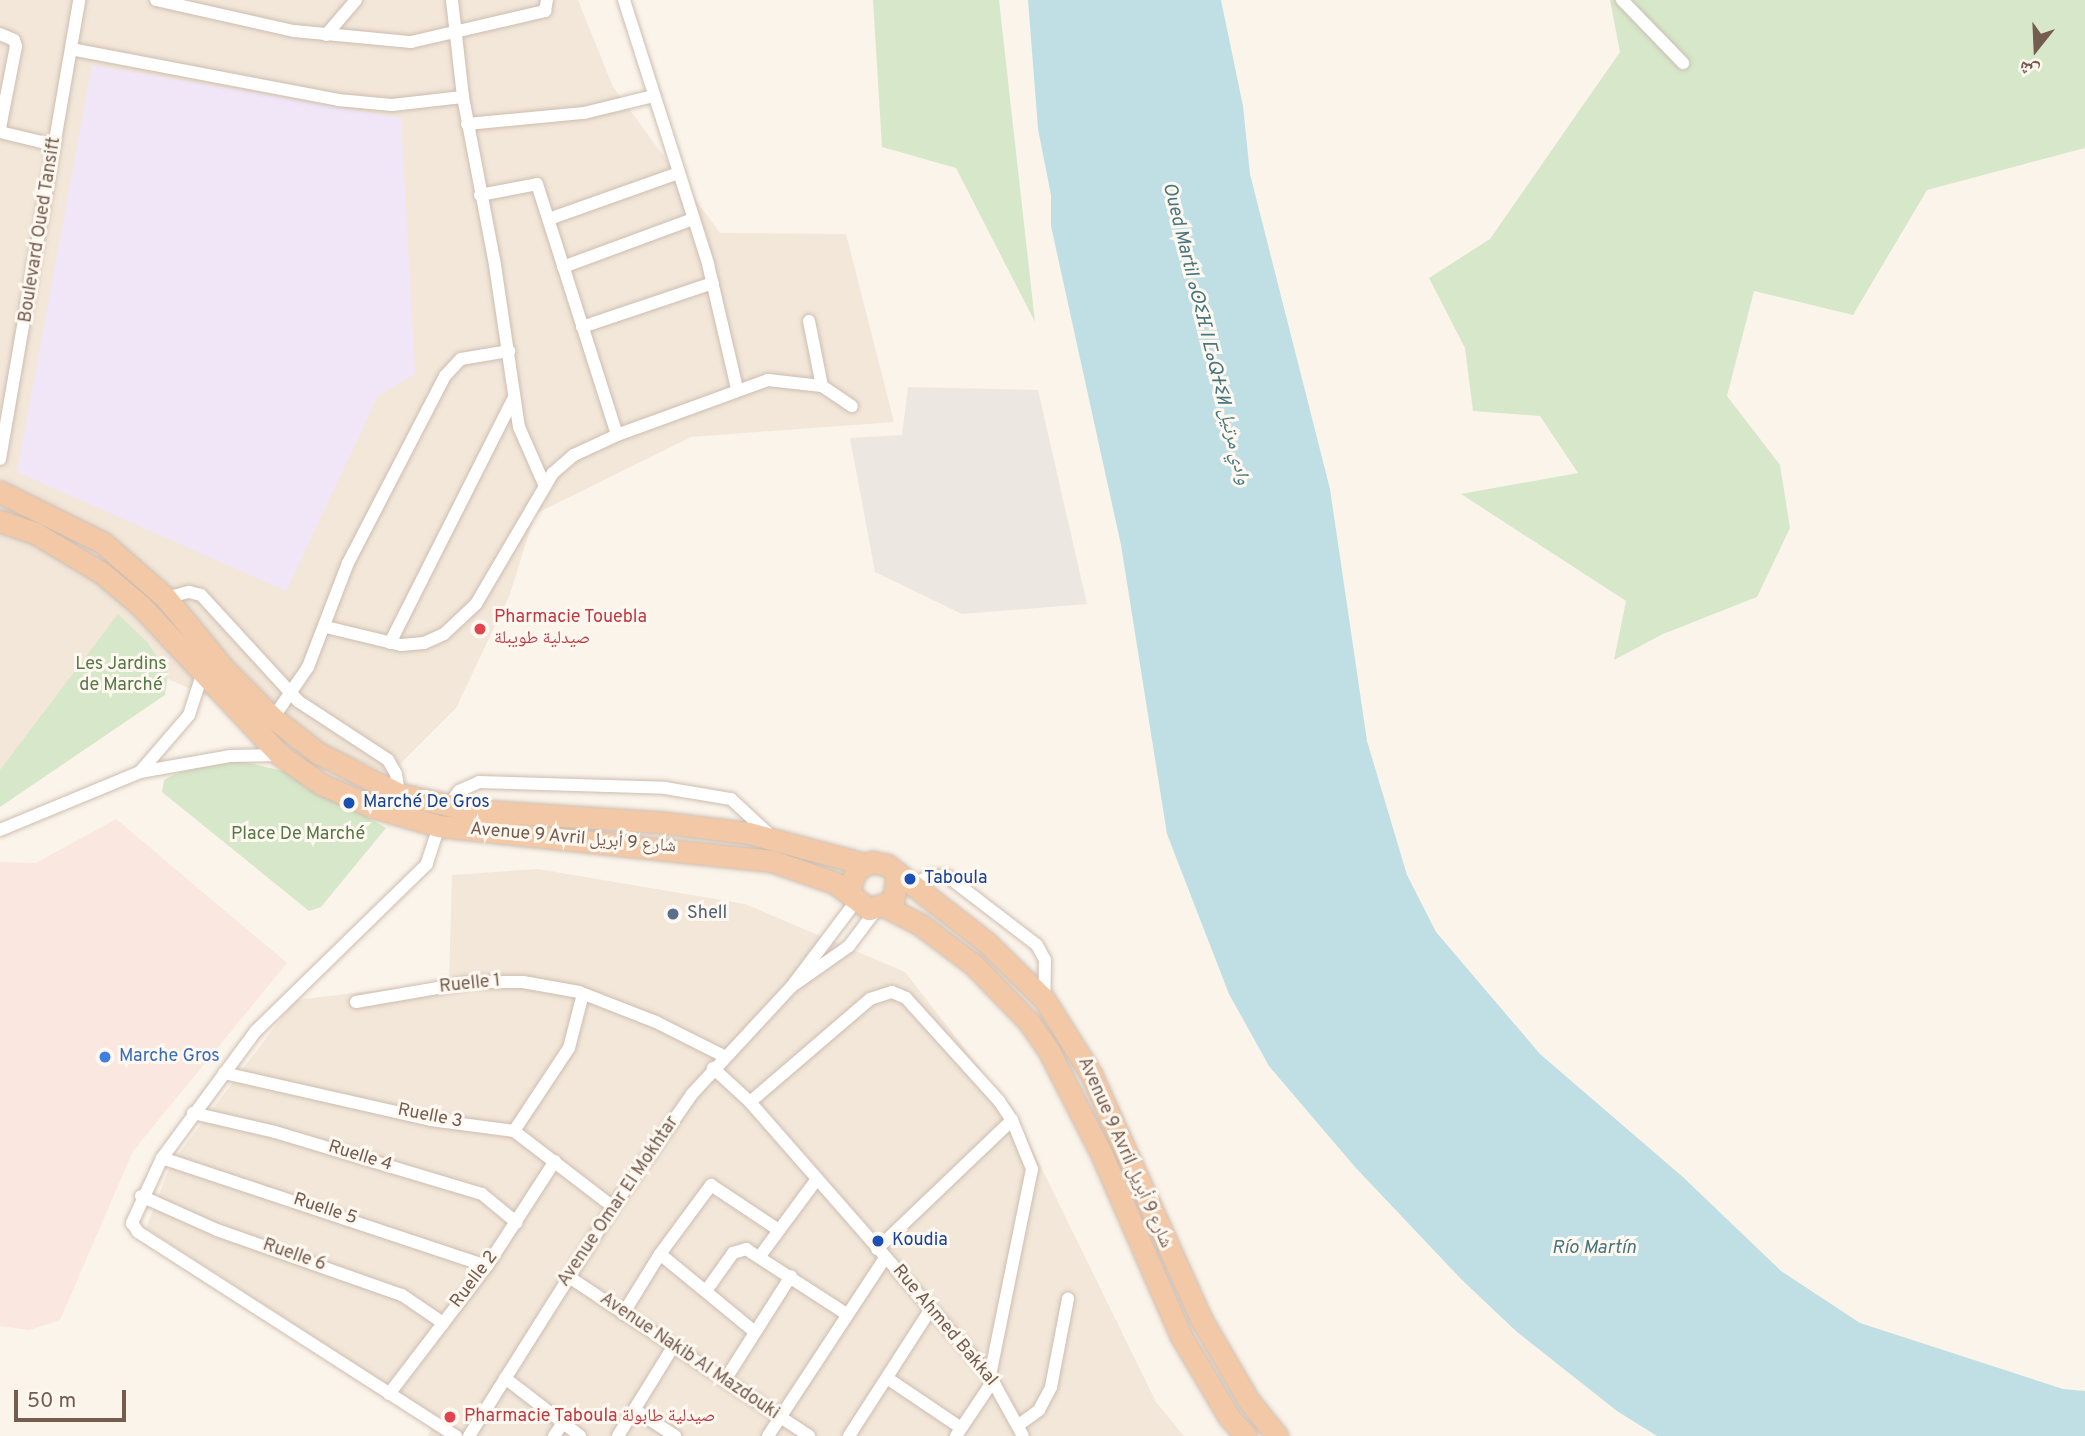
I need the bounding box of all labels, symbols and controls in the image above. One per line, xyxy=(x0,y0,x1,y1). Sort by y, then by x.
north arrow xyxy=(2001,14,2071,84)
text: ش xyxy=(2016,54,2043,84)
street label: Boulevard Oued Tansift xyxy=(16,135,66,325)
water label: Oued Martil ⴰⵙⵉⴼ ⵏ ⵎⴰⵕⵜⵉⵍ وادي مرتيل xyxy=(1156,181,1254,487)
place label: Pharmacie Touebla صيدلية طويبلة xyxy=(494,608,648,650)
marker: Pharmacie Touebla صيدلية طويبلة xyxy=(472,621,488,637)
park label: Les Jardins de Marché xyxy=(75,655,167,698)
place label: Marché De Gros xyxy=(363,792,490,814)
marker: Marché De Gros xyxy=(341,795,357,811)
street label: Avenue 9 Avril شارع 9 أبريل xyxy=(469,819,677,859)
park label: Place De Marché xyxy=(231,824,365,846)
place label: Taboula xyxy=(924,868,988,890)
marker: Taboula xyxy=(902,871,918,887)
place label: Shell xyxy=(687,903,727,925)
marker: Shell xyxy=(665,906,681,922)
street label: Ruelle 1 xyxy=(438,971,502,999)
place label: Marche Gros xyxy=(119,1046,220,1068)
marker: Marche Gros xyxy=(97,1049,113,1065)
street label: Avenue 9 Avril شارع 9 أبريل xyxy=(1072,1054,1176,1252)
street label: Ruelle 3 xyxy=(396,1100,464,1134)
street label: Avenue Omar El Mokhtar xyxy=(554,1113,684,1291)
street label: Ruelle 4 xyxy=(325,1137,395,1177)
street label: Ruelle 5 xyxy=(290,1190,360,1230)
place label: Koudia xyxy=(892,1230,948,1252)
marker: Koudia xyxy=(870,1233,886,1249)
street label: Ruelle 6 xyxy=(260,1235,328,1277)
water label: Río Martín xyxy=(1552,1238,1636,1260)
street label: Ruelle 2 xyxy=(447,1247,503,1313)
street label: Rue Ahmed Bakkal xyxy=(887,1261,1001,1391)
street label: Avenue Nakib Al Mazdouki xyxy=(595,1289,783,1425)
scale bar xyxy=(18,1376,130,1420)
text: 50 m xyxy=(27,1388,76,1415)
place label: Pharmacie Taboula صيدلية طابولة xyxy=(464,1406,716,1428)
marker: Pharmacie Taboula صيدلية طابولة xyxy=(442,1409,458,1425)

